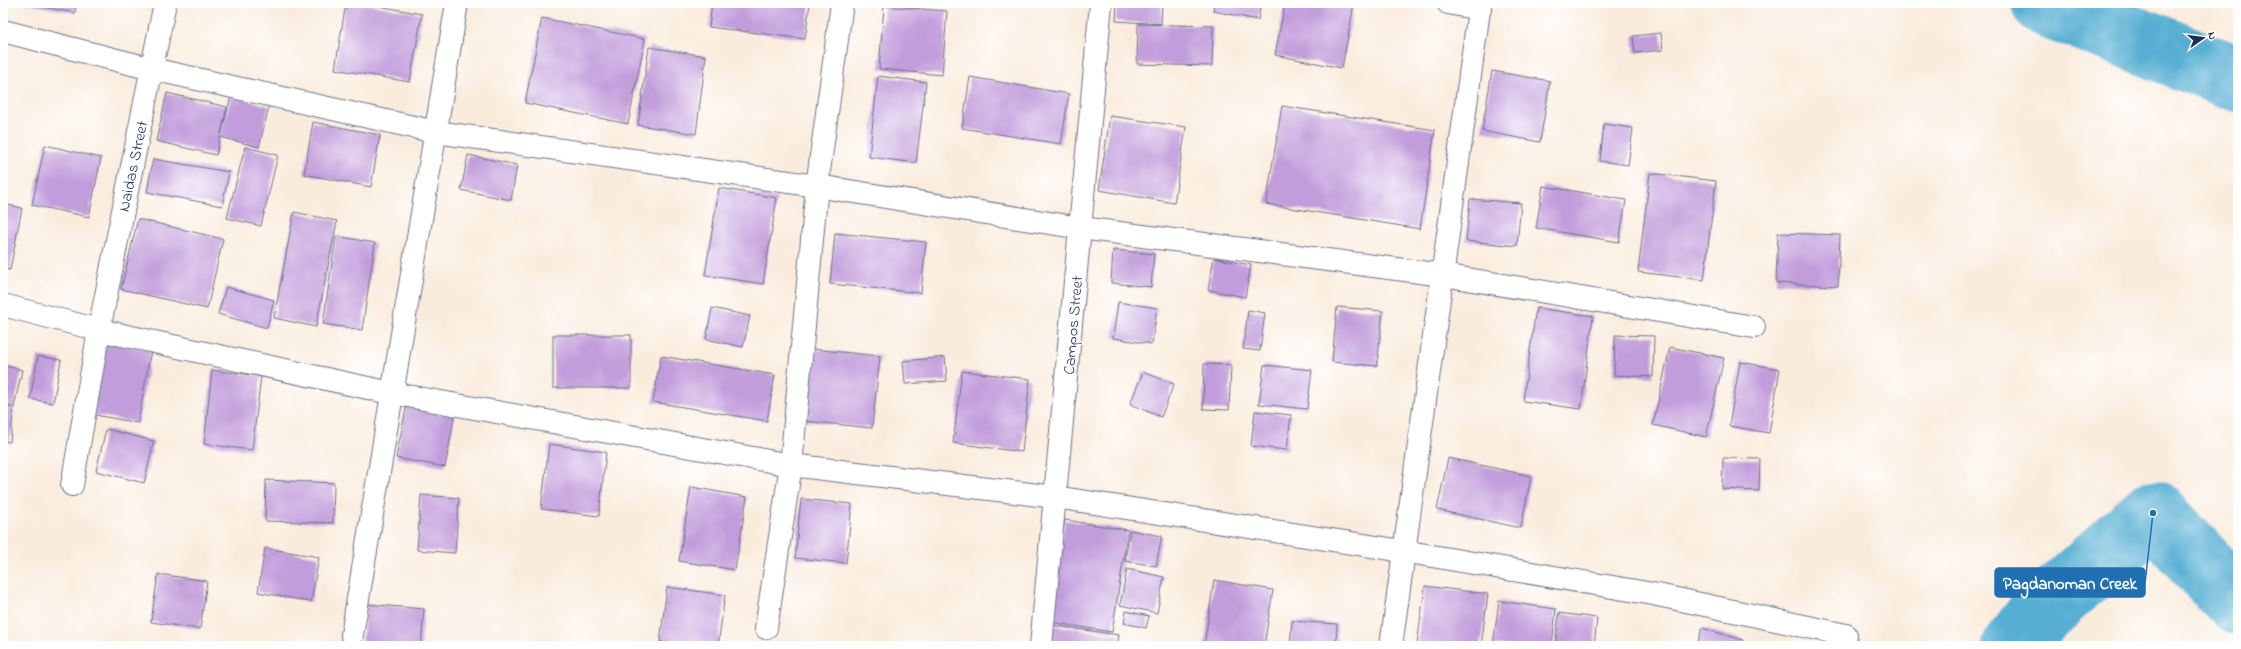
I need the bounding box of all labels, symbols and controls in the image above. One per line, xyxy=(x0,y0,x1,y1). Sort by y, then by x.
north arrow xyxy=(2183,18,2223,58)
text: N xyxy=(2203,30,2220,41)
street label: Naidas Street xyxy=(113,118,155,214)
street label: Campos Street xyxy=(1058,274,1090,376)
callout: Pagdanoman Creek xyxy=(1995,568,2145,597)
text: Pagdanoman Creek xyxy=(2003,572,2137,599)

